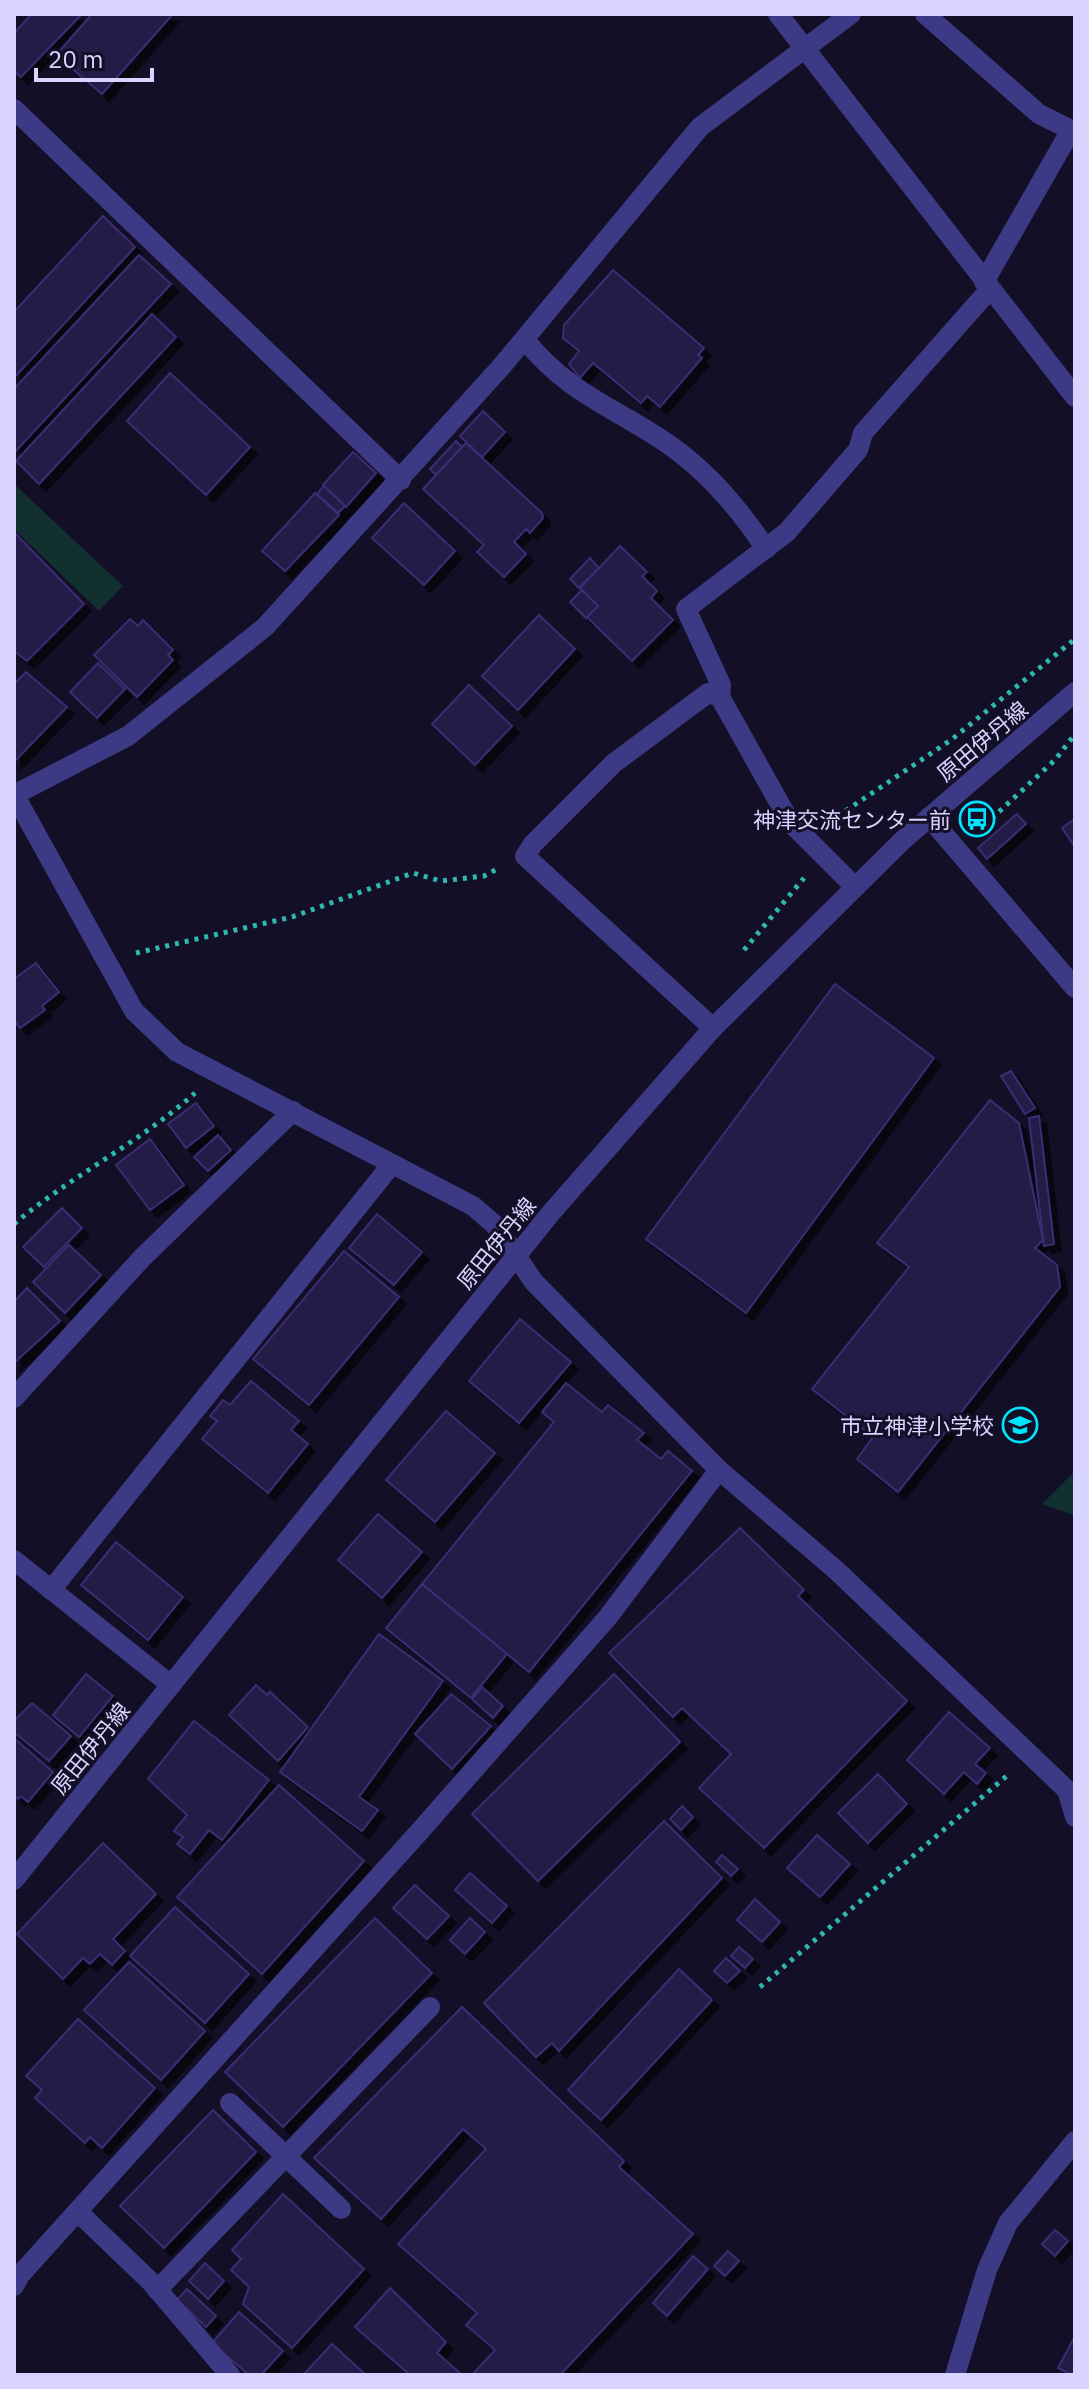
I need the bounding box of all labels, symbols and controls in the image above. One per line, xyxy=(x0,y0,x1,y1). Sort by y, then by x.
scale bar xyxy=(36,32,152,82)
text: 20 m xyxy=(48,43,103,75)
street label: 原田伊丹線 xyxy=(931,695,1033,787)
bus stop icon: 神津交流センター前 xyxy=(958,800,996,838)
place label: 神津交流センター前 xyxy=(753,805,951,834)
street label: 原田伊丹線 xyxy=(450,1191,542,1295)
school or university icon: 市立神津小学校 xyxy=(1001,1406,1039,1444)
place label: 市立神津小学校 xyxy=(840,1411,994,1440)
street label: 原田伊丹線 xyxy=(44,1696,136,1800)

